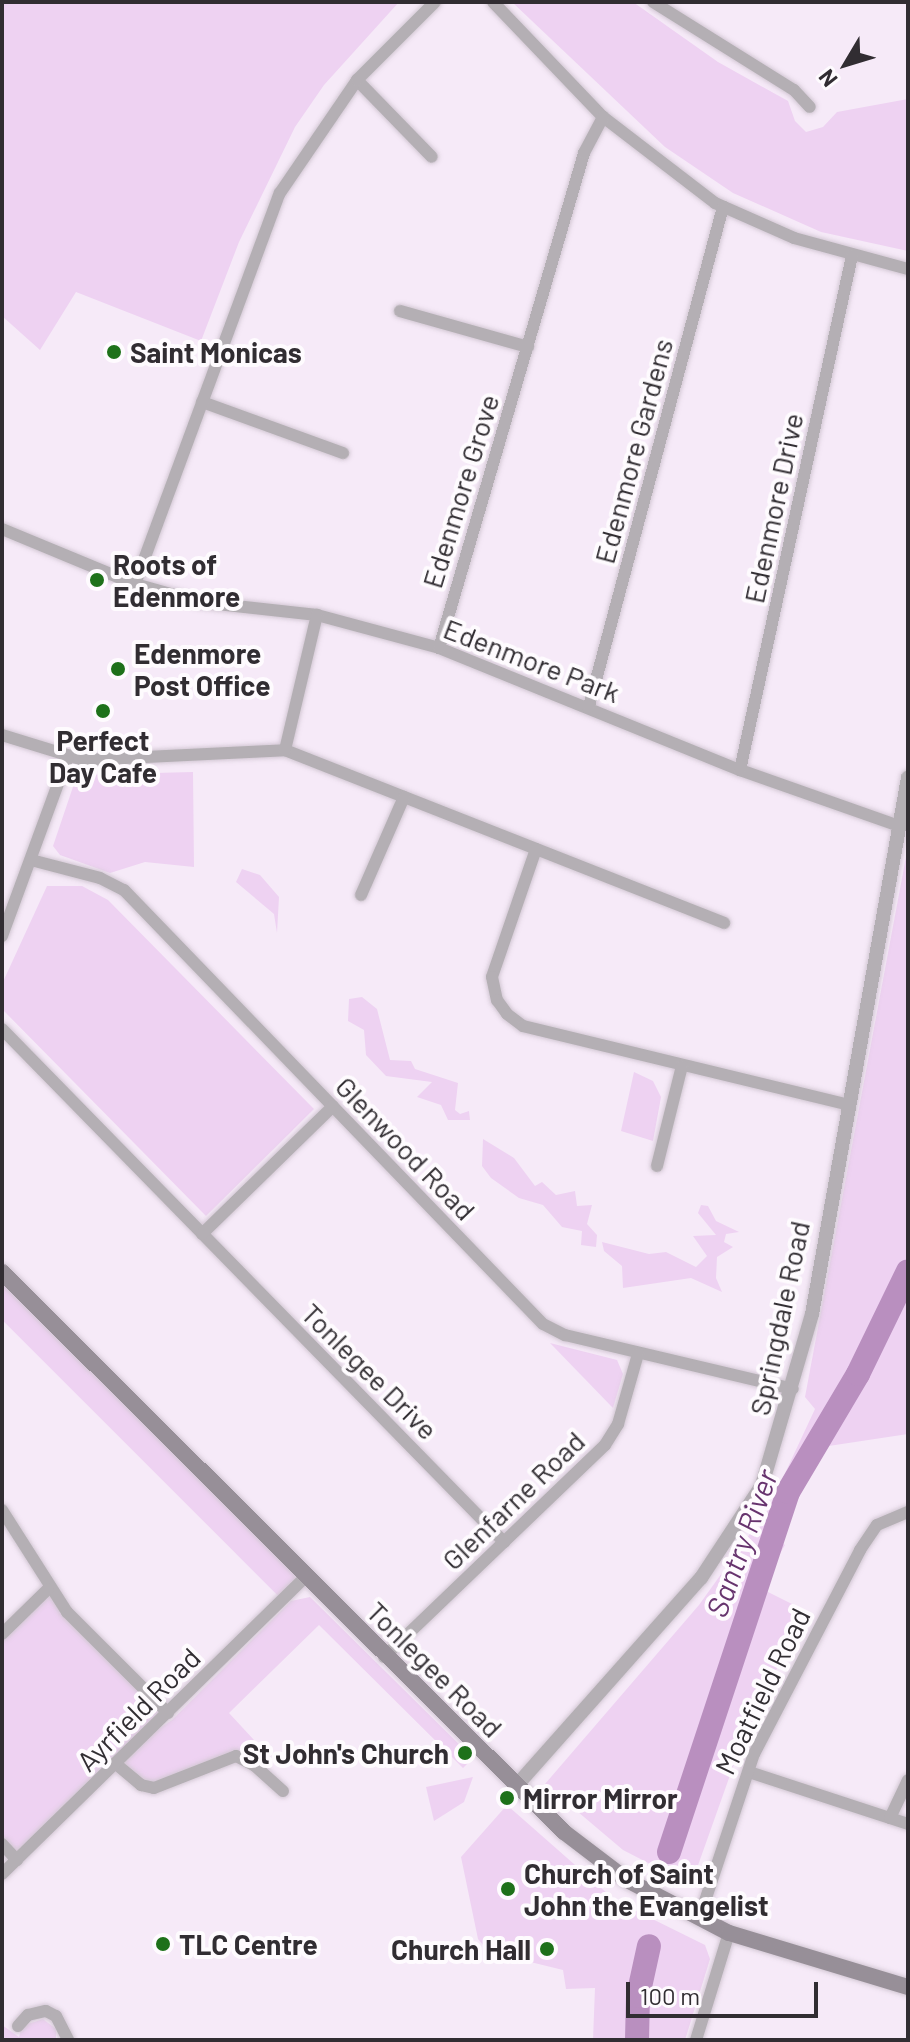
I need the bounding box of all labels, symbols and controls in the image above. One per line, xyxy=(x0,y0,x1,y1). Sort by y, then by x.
north arrow xyxy=(806,24,886,104)
text: N xyxy=(812,65,842,93)
place label: Saint Monicas xyxy=(130,335,302,369)
street label: Edenmore Gardens xyxy=(587,335,679,567)
marker: Saint Monicas xyxy=(105,343,123,361)
street label: Edenmore Grove xyxy=(415,390,505,592)
street label: Edenmore Drive xyxy=(736,410,810,606)
place label: Roots of Edenmore xyxy=(113,547,240,613)
marker: Roots of Edenmore xyxy=(88,571,106,589)
street label: Edenmore Park xyxy=(439,611,625,709)
place label: Edenmore Post Office xyxy=(134,636,271,702)
marker: Edenmore Post Office xyxy=(109,660,127,678)
marker: Perfect Day Cafe xyxy=(94,702,112,720)
place label: Perfect Day Cafe xyxy=(49,723,157,789)
street label: Glenwood Road xyxy=(329,1069,483,1227)
street label: Springdale Road xyxy=(742,1218,816,1418)
street label: Tonlegee Drive xyxy=(295,1296,445,1446)
street label: Glenfarne Road xyxy=(435,1424,591,1576)
water label: Santry River xyxy=(698,1464,784,1622)
street label: Tonlegee Road xyxy=(360,1594,510,1744)
street label: Moatfield Road xyxy=(707,1602,817,1780)
street label: Ayrfield Road xyxy=(69,1640,207,1778)
place label: St John's Church xyxy=(243,1736,449,1770)
marker: St John's Church xyxy=(456,1744,474,1762)
place label: Mirror Mirror xyxy=(523,1781,678,1815)
marker: Mirror Mirror xyxy=(498,1789,516,1807)
place label: Church of Saint John the Evangelist xyxy=(524,1856,769,1922)
marker: Church of Saint John the Evangelist xyxy=(499,1880,517,1898)
place label: TLC Centre xyxy=(179,1927,318,1961)
place label: Church Hall xyxy=(391,1932,531,1966)
marker: TLC Centre xyxy=(154,1935,172,1953)
marker: Church Hall xyxy=(538,1940,556,1958)
scale bar xyxy=(630,1966,822,2016)
text: 100 m xyxy=(640,1981,700,2010)

